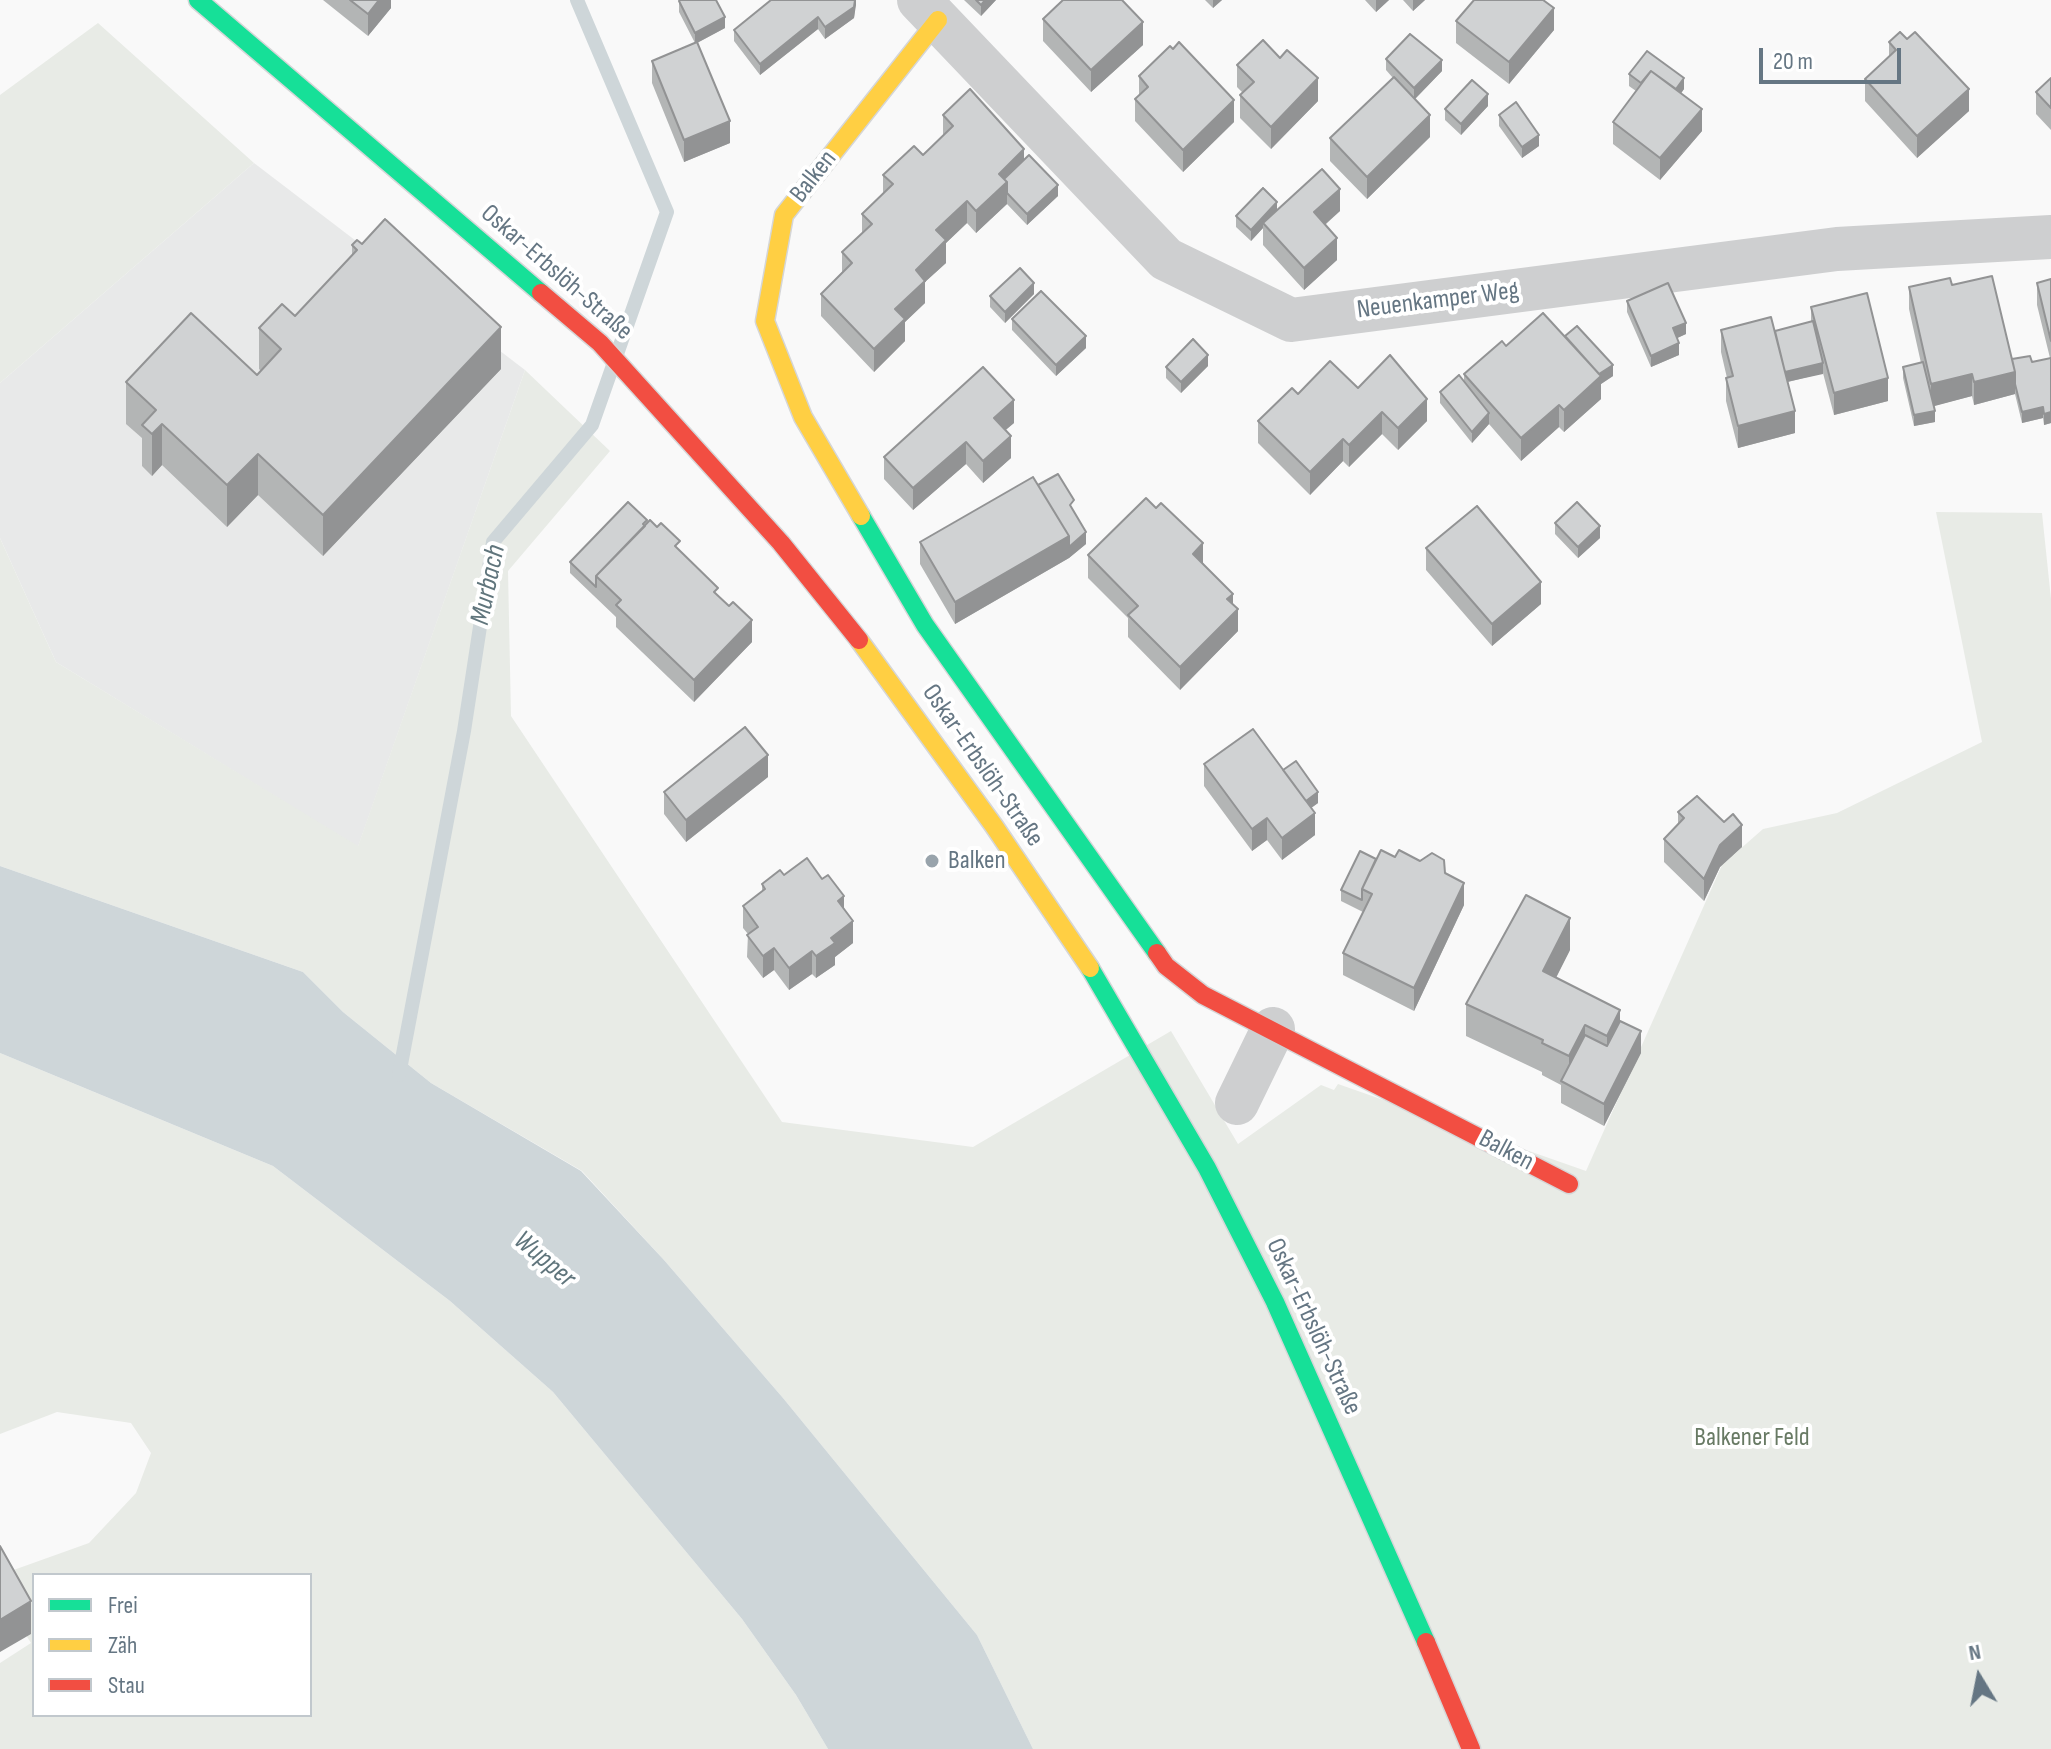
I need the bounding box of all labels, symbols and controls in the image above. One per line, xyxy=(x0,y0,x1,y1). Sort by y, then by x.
scale bar xyxy=(1763,32,1905,82)
text: 20 m xyxy=(1773,47,1813,76)
street label: Balken xyxy=(784,145,844,209)
street label: Oskar-Erbslöh-Straße xyxy=(474,199,638,347)
street label: Neuenkamper Weg xyxy=(1355,276,1521,326)
water label: Murbach xyxy=(464,542,514,628)
street label: Oskar-Erbslöh-Straße xyxy=(914,679,1050,853)
place label: Balken xyxy=(948,845,1006,877)
marker: Balken xyxy=(923,852,941,870)
street label: Balken xyxy=(1473,1124,1539,1178)
water label: Wupper xyxy=(506,1225,582,1295)
street label: Oskar-Erbslöh-Straße xyxy=(1259,1234,1367,1420)
park label: Balkener Feld xyxy=(1694,1422,1810,1454)
legend xyxy=(32,1573,312,1717)
text: Frei xyxy=(108,1591,138,1620)
text: Zäh xyxy=(108,1631,137,1660)
north arrow xyxy=(1939,1637,2019,1717)
text: N xyxy=(1967,1639,1983,1667)
text: Stau xyxy=(108,1671,145,1700)

